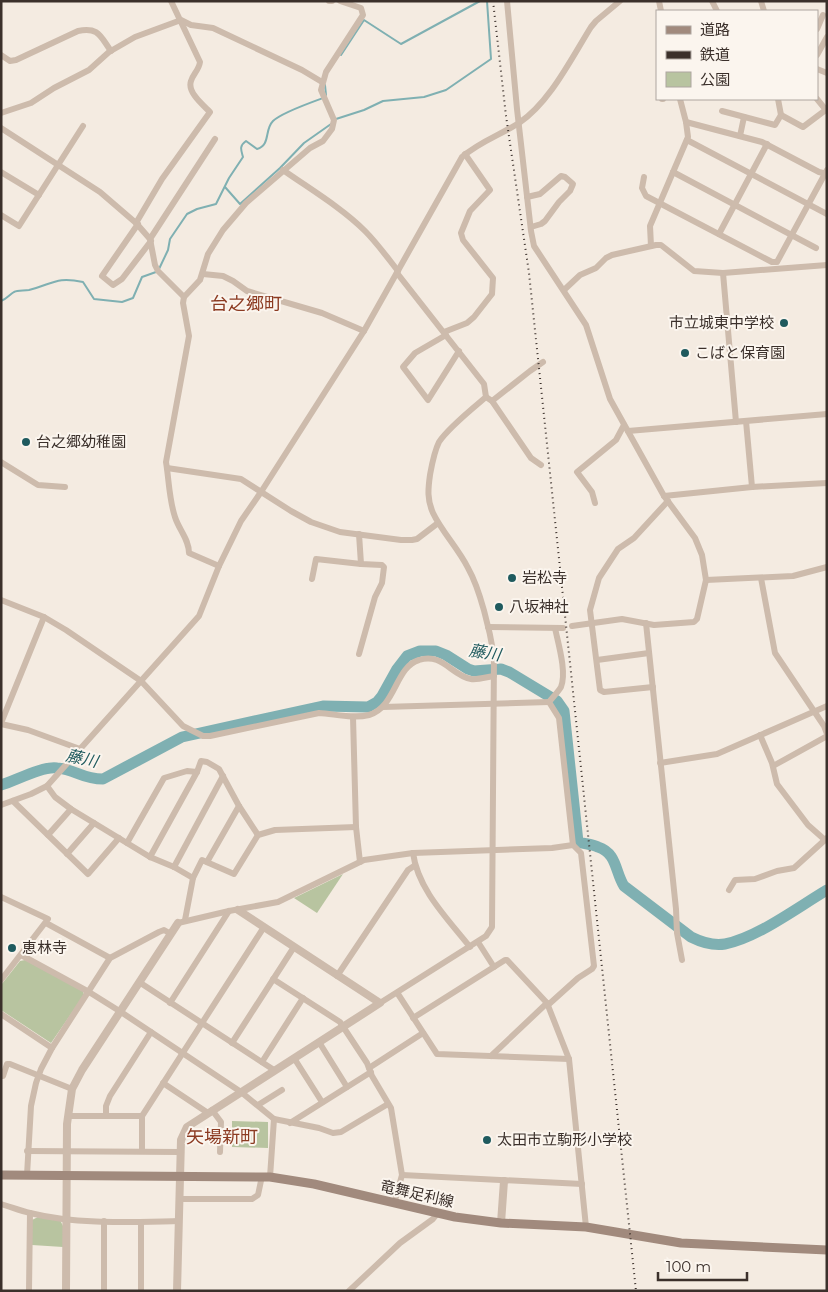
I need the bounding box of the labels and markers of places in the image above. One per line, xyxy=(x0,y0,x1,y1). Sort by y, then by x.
place label: 市立城東中学校 xyxy=(669,313,774,332)
marker: 市立城東中学校 xyxy=(778,317,790,329)
place label: こばと保育園 xyxy=(695,343,785,362)
marker: こばと保育園 xyxy=(679,347,691,359)
place label: 台之郷幼稚園 xyxy=(36,432,126,451)
marker: 台之郷幼稚園 xyxy=(20,436,32,448)
place label: 岩松寺 xyxy=(522,568,567,587)
marker: 岩松寺 xyxy=(506,572,518,584)
place label: 八坂神社 xyxy=(509,597,569,616)
marker: 八坂神社 xyxy=(493,601,505,613)
place label: 恵林寺 xyxy=(22,938,67,957)
marker: 恵林寺 xyxy=(6,942,18,954)
place label: 太田市立駒形小学校 xyxy=(497,1130,632,1149)
marker: 太田市立駒形小学校 xyxy=(481,1134,493,1146)

